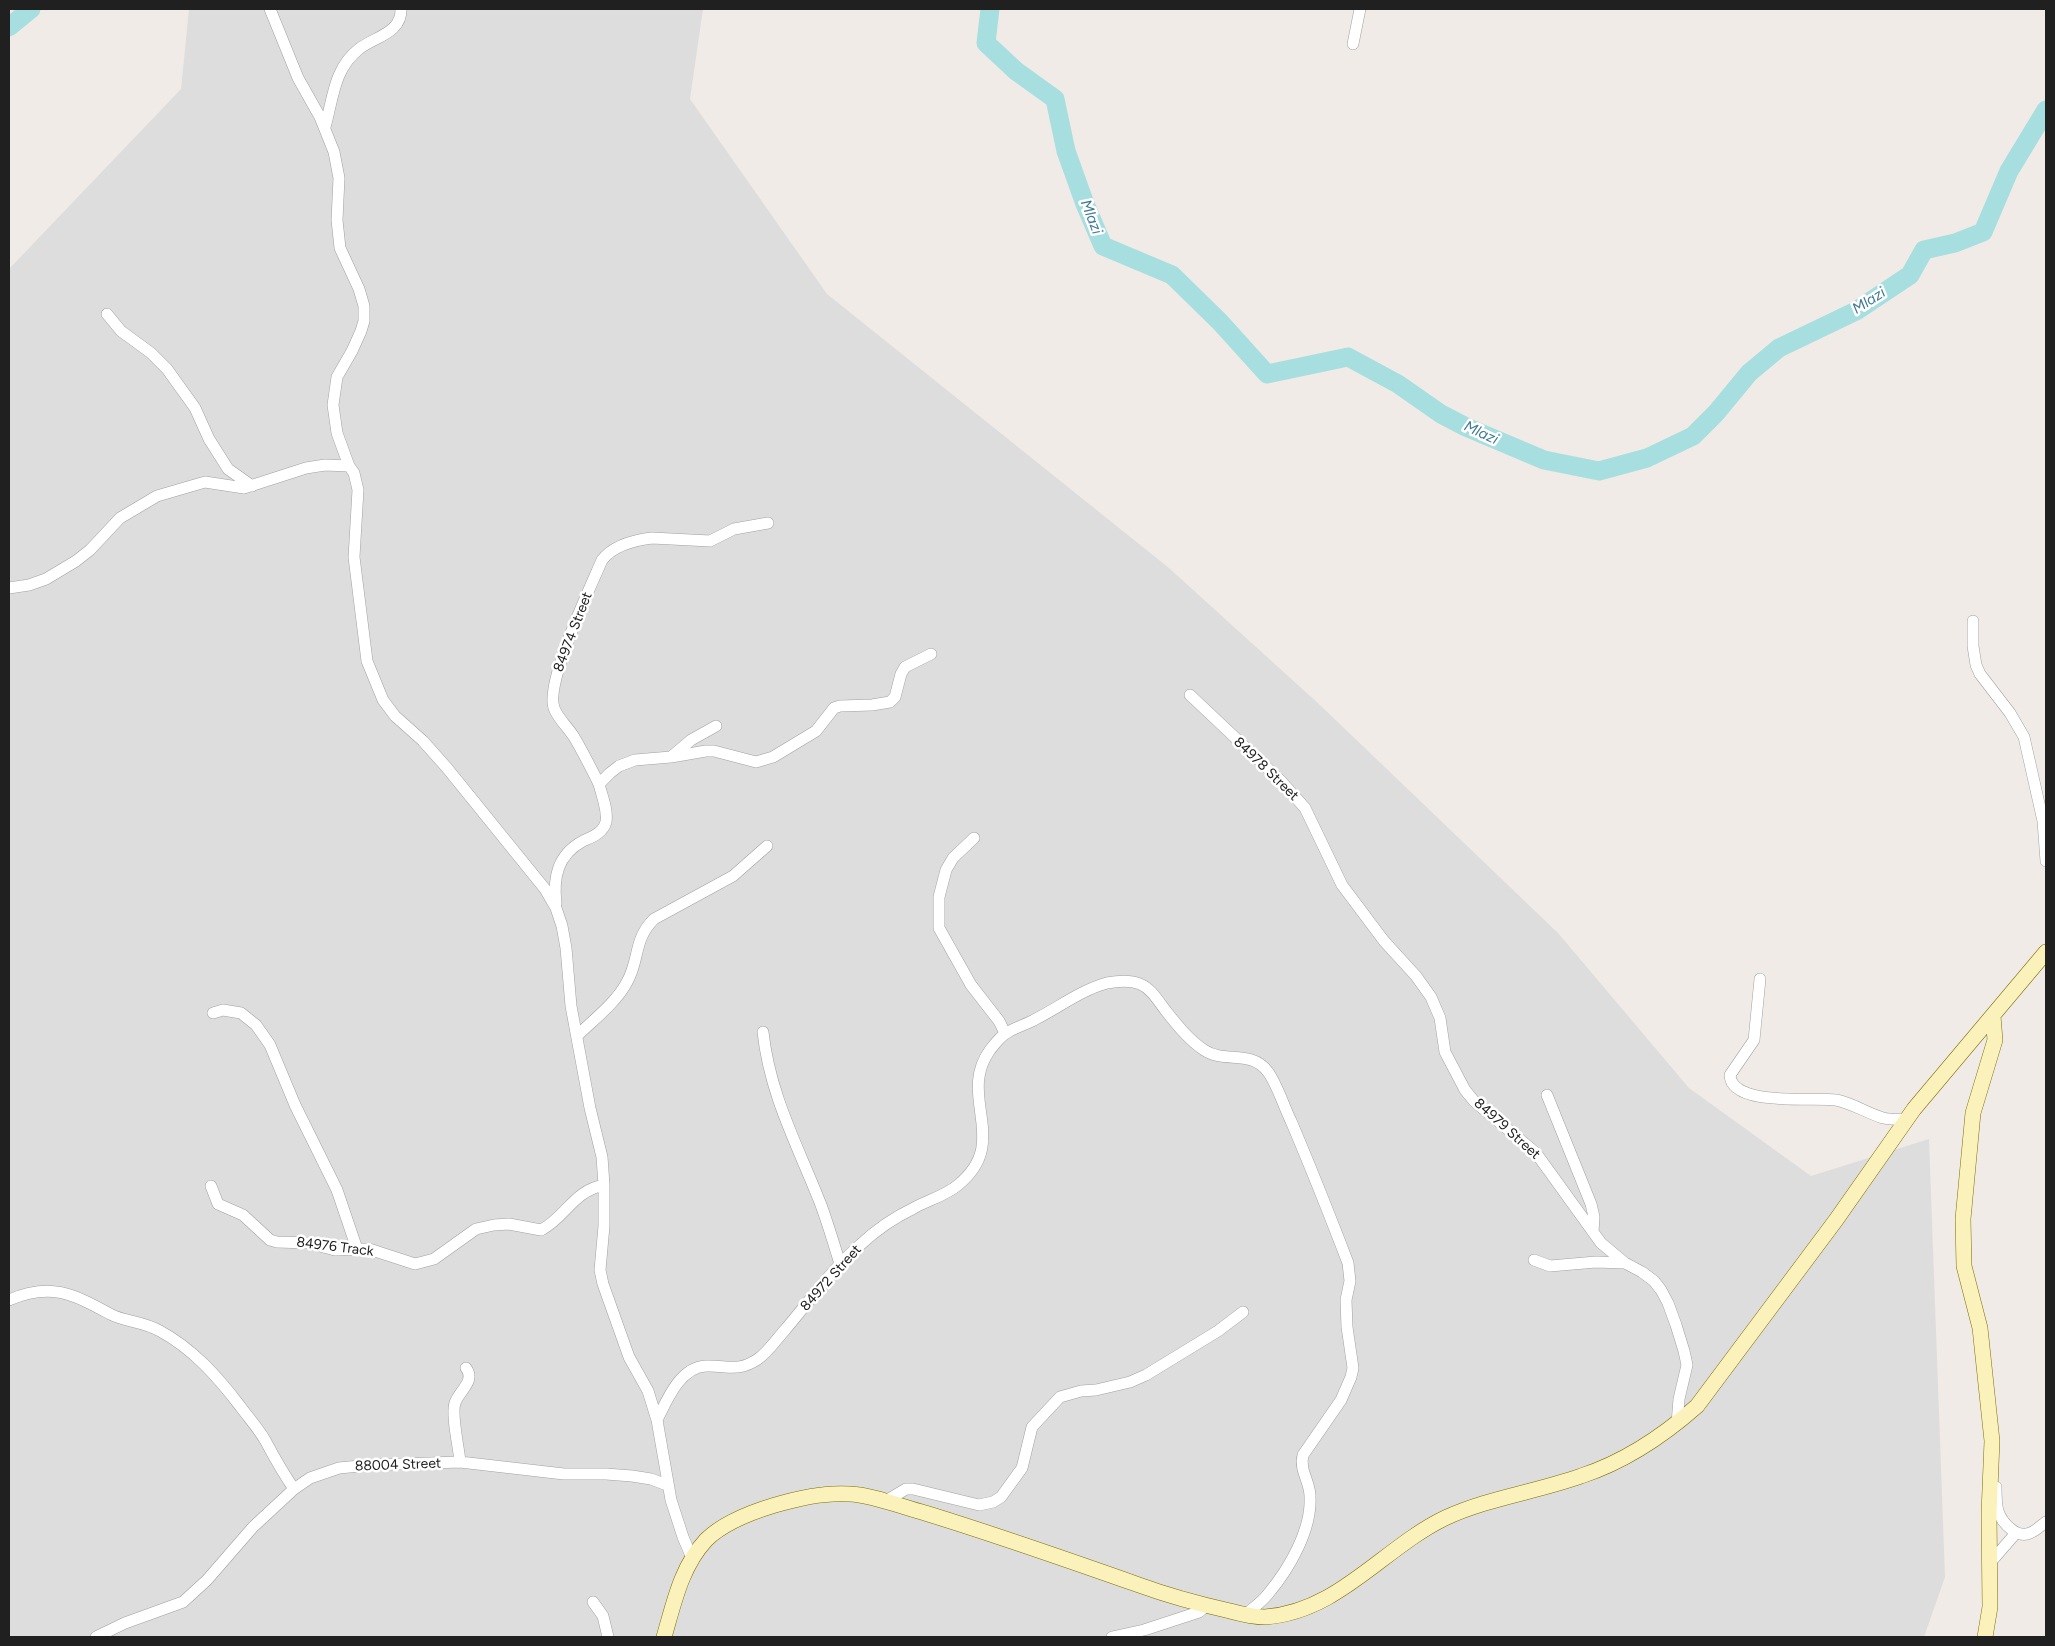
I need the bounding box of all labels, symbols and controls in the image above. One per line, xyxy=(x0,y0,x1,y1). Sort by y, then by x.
water label: Mlazi xyxy=(1076,197,1106,237)
water label: Mlazi xyxy=(1849,284,1889,318)
water label: Mlazi xyxy=(1461,417,1501,449)
street label: 84974 Street xyxy=(550,590,596,674)
street label: 84978 Street xyxy=(1230,734,1302,804)
street label: 84979 Street xyxy=(1470,1095,1544,1163)
street label: 84976 Track xyxy=(296,1234,374,1260)
street label: 84972 Street xyxy=(797,1241,865,1315)
street label: 88004 Street xyxy=(354,1455,442,1475)

